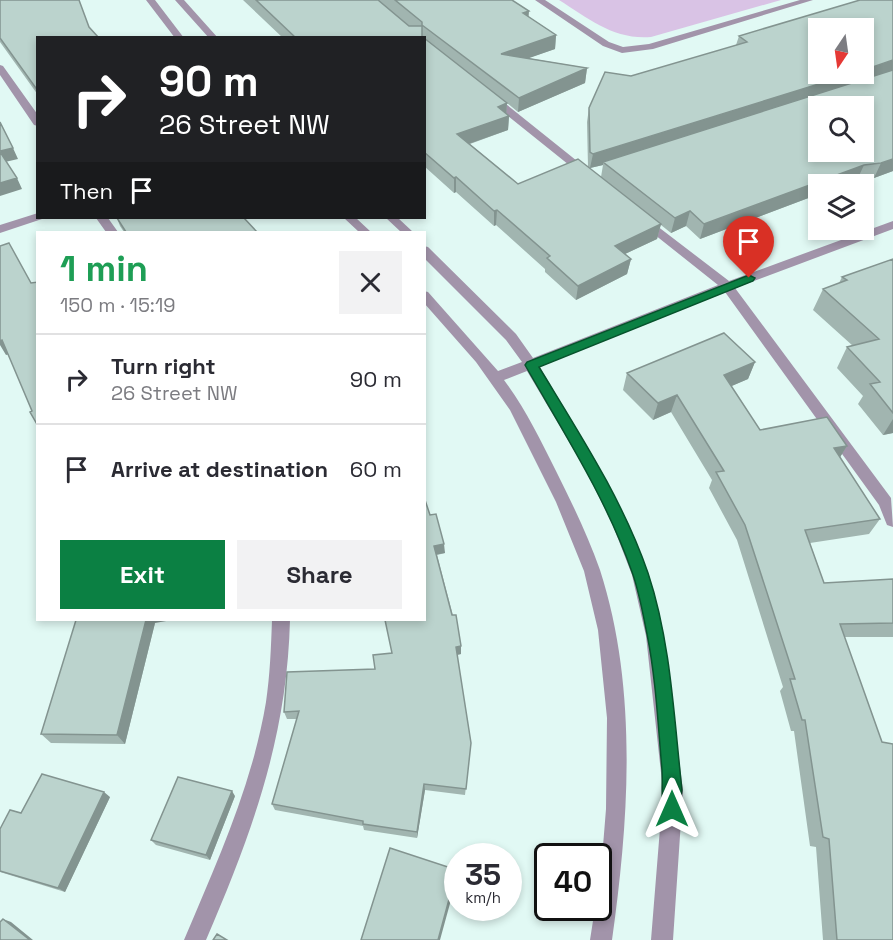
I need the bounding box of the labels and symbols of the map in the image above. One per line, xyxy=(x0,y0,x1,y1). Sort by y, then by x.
north arrow xyxy=(808,18,874,84)
pin xyxy=(723,216,774,278)
position arrow xyxy=(640,777,704,841)
speed limit sign: 40 xyxy=(534,843,612,921)

